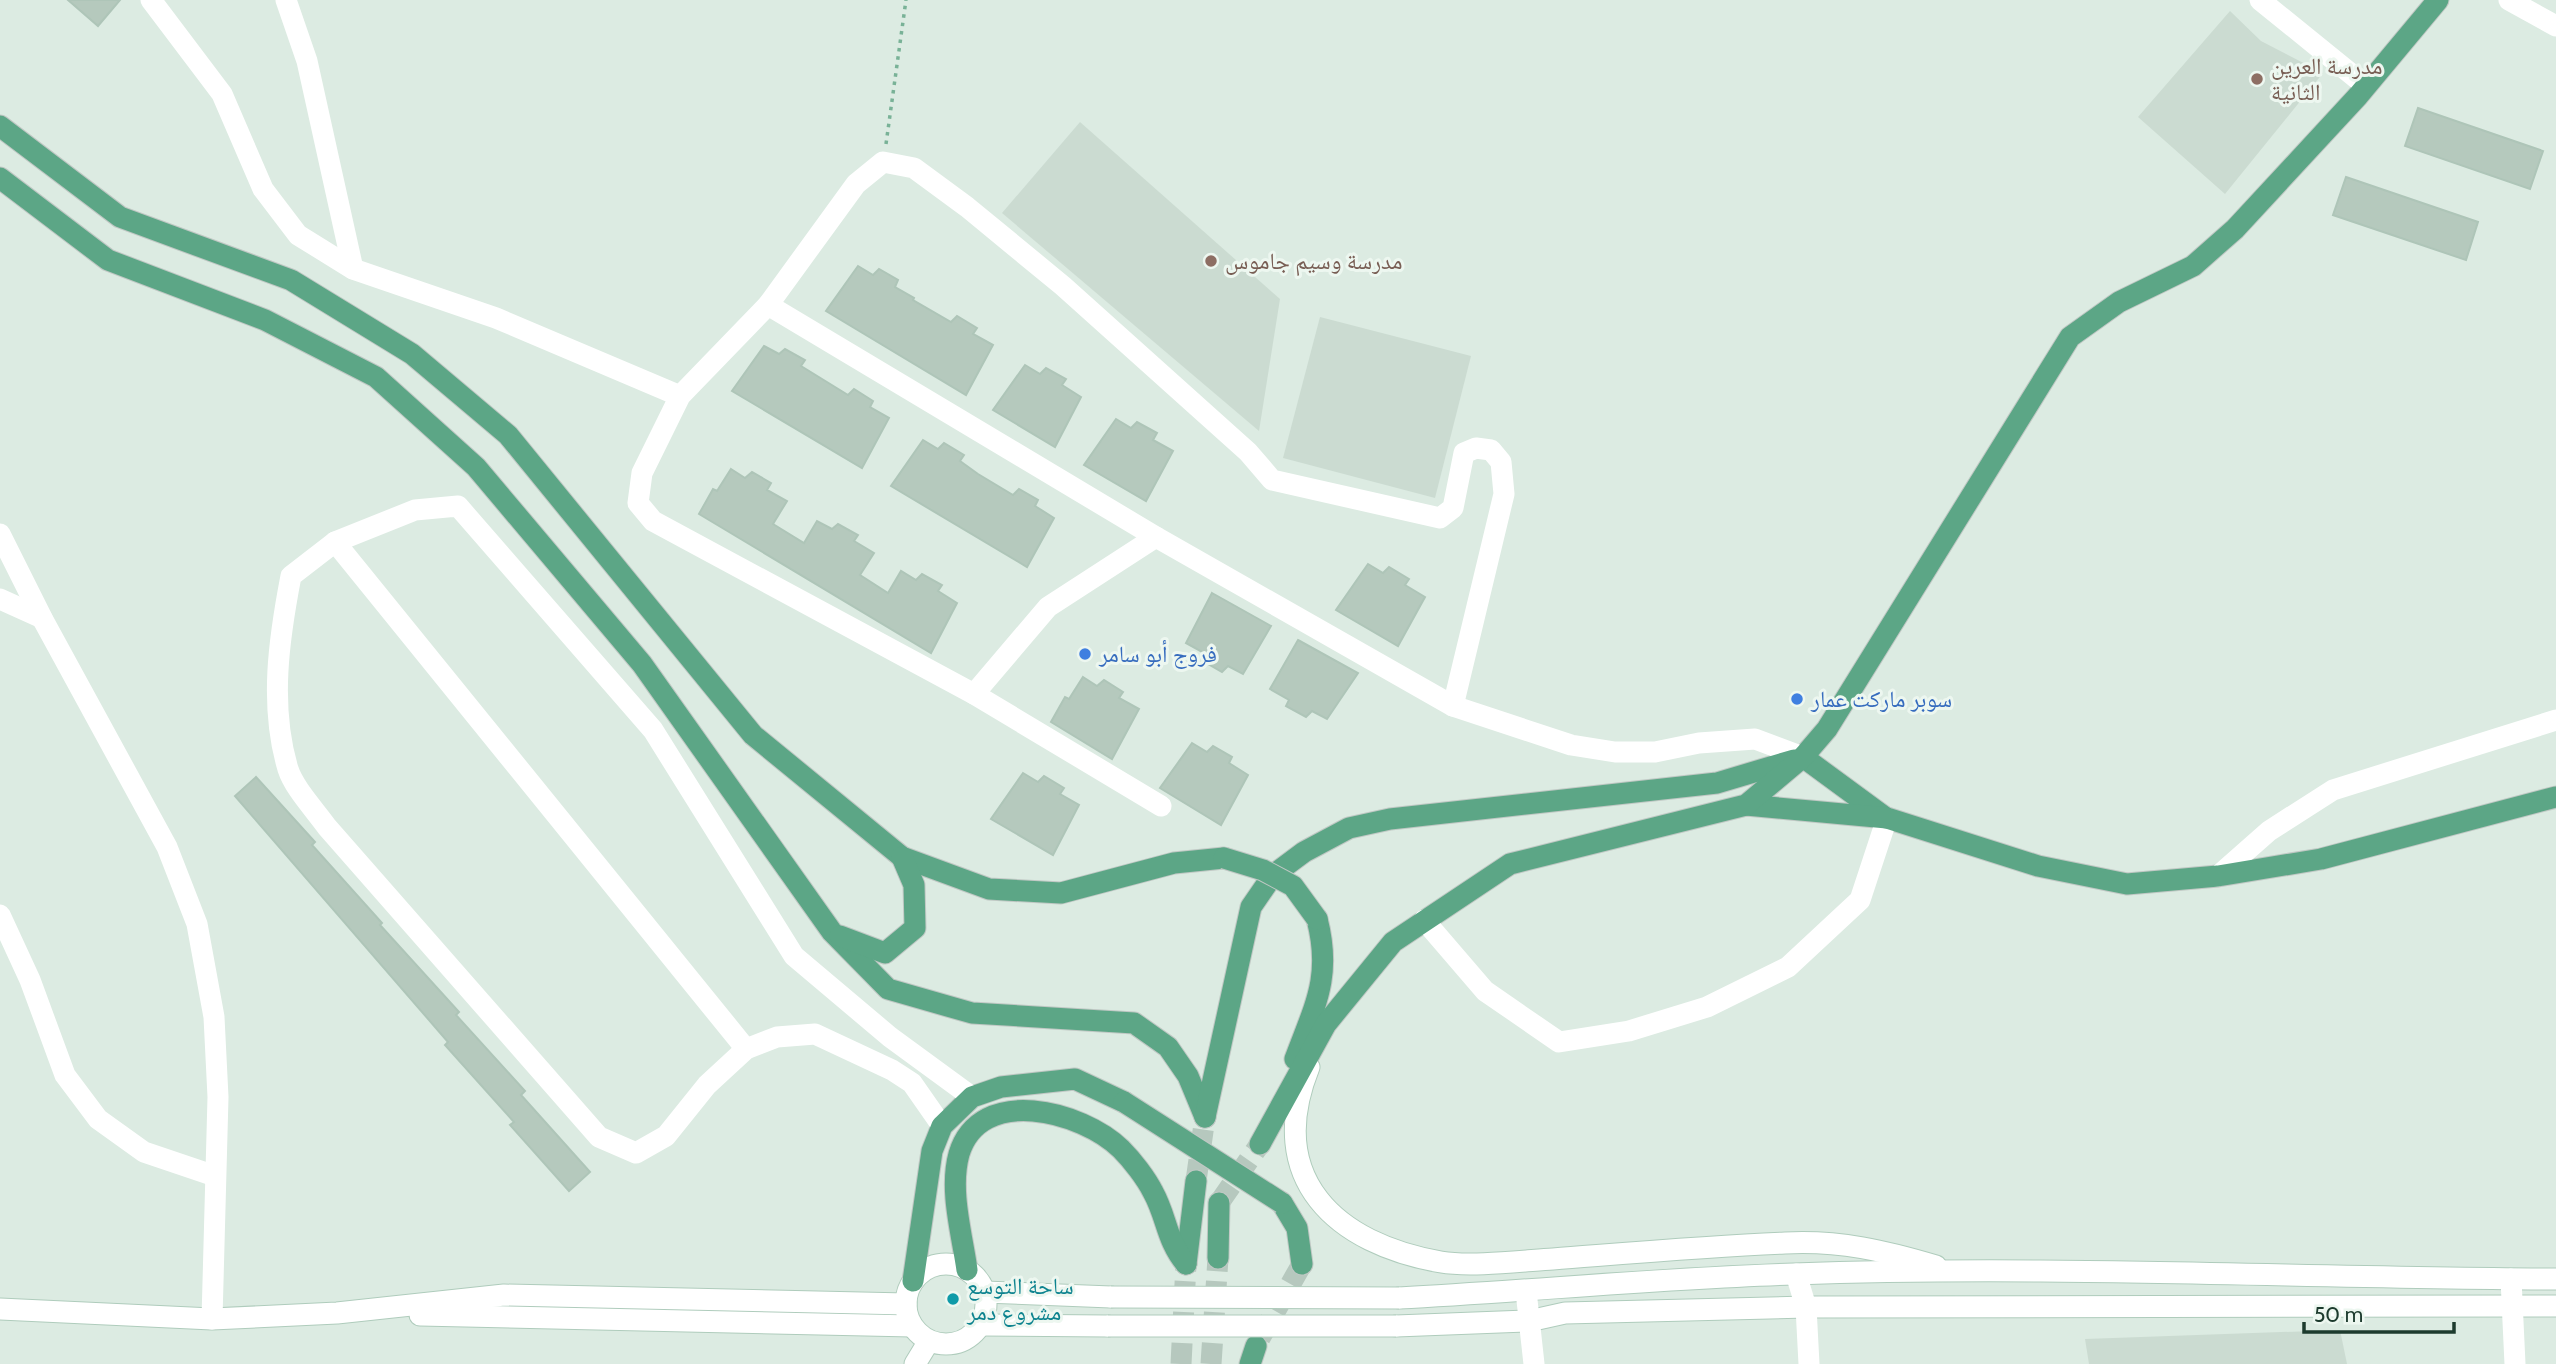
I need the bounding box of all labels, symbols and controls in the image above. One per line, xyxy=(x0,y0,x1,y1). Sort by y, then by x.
place label: مدرسة العرين الثانية xyxy=(2271,52,2382,106)
marker: مدرسة العرين الثانية xyxy=(2249,71,2265,87)
place label: مدرسة وسيم جاموس xyxy=(1225,247,1402,277)
marker: مدرسة وسيم جاموس xyxy=(1203,253,1219,269)
place label: فروج أبو سامر xyxy=(1098,640,1217,669)
marker: فروج أبو سامر xyxy=(1077,646,1093,662)
place label: سوبر ماركت عمار xyxy=(1810,685,1952,713)
marker: سوبر ماركت عمار xyxy=(1789,691,1805,707)
place label: ساحة التوسع مشروع دمر xyxy=(966,1272,1074,1327)
scale bar xyxy=(2304,1290,2454,1334)
marker: ساحة التوسع مشروع دمر xyxy=(945,1291,961,1307)
text: 50 m xyxy=(2314,1302,2363,1327)

